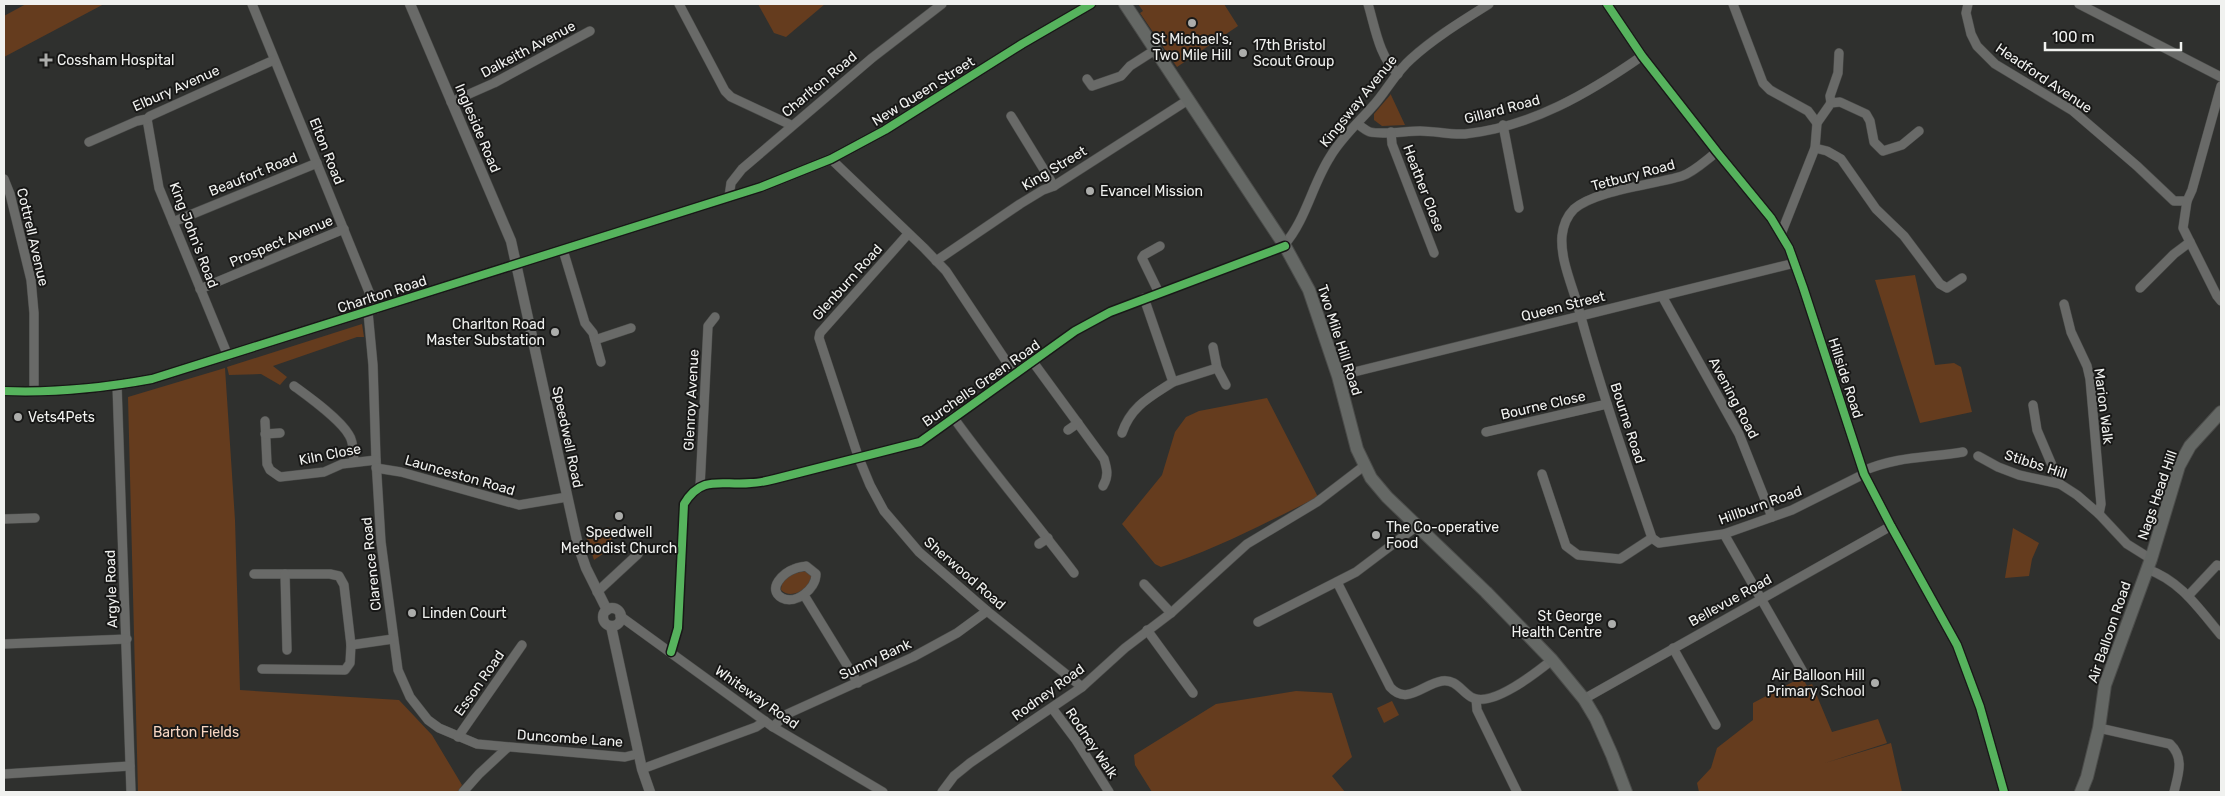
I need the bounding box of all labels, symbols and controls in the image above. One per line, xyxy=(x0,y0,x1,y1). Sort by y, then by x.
street label: Dalkeith Avenue xyxy=(478,17,579,82)
marker: St Michael's, Two Mile Hill xyxy=(1186,17,1198,29)
scale bar xyxy=(2045,20,2181,52)
text: 100 m xyxy=(2052,28,2094,46)
place label: St Michael's, Two Mile Hill xyxy=(1152,31,1232,64)
place label: 17th Bristol Scout Group xyxy=(1253,37,1334,70)
street label: Headford Avenue xyxy=(1992,40,2095,117)
marker: 17th Bristol Scout Group xyxy=(1237,47,1249,59)
street label: Charlton Road xyxy=(778,48,860,121)
place label: Cossham Hospital xyxy=(57,52,174,69)
street label: Kingsway Avenue xyxy=(1316,52,1401,151)
marker: Cossham Hospital xyxy=(39,53,53,67)
street label: New Queen Street xyxy=(869,53,978,130)
street label: Elbury Avenue xyxy=(130,62,222,115)
street label: Ingleside Road xyxy=(451,81,504,175)
street label: Gillard Road xyxy=(1462,91,1542,128)
street label: Elton Road xyxy=(305,115,348,187)
street label: King Street xyxy=(1019,142,1090,194)
street label: Heather Close xyxy=(1399,142,1448,234)
street label: Beaufort Road xyxy=(206,149,300,200)
street label: Tetbury Road xyxy=(1589,156,1677,195)
street label: King John's Road xyxy=(166,180,222,291)
place label: Evancel Mission xyxy=(1100,183,1203,200)
marker: Evancel Mission xyxy=(1084,185,1096,197)
street label: Cottrell Avenue xyxy=(13,186,52,288)
street label: Prospect Avenue xyxy=(227,212,336,271)
street label: Glenburn Road xyxy=(809,241,886,324)
street label: Charlton Road xyxy=(335,272,429,317)
street label: Two Mile Hill Road xyxy=(1314,283,1365,398)
street label: Queen Street xyxy=(1519,288,1607,325)
place label: Charlton Road Master Substation xyxy=(426,316,545,349)
marker: Charlton Road Master Substation xyxy=(549,326,561,338)
street label: Burchells Green Road xyxy=(919,336,1043,431)
street label: Hillside Road xyxy=(1825,336,1867,420)
street label: Glenroy Avenue xyxy=(680,349,703,451)
street label: Avening Road xyxy=(1705,355,1762,442)
street label: Marion Walk xyxy=(2090,367,2117,446)
street label: Bourne Road xyxy=(1606,381,1649,466)
street label: Speedwell Road xyxy=(548,385,587,489)
street label: Bourne Close xyxy=(1499,387,1587,424)
place label: Vets4Pets xyxy=(28,409,95,426)
marker: Vets4Pets xyxy=(12,411,24,423)
street label: Kiln Close xyxy=(298,440,363,469)
street label: Stibbs Hill xyxy=(2002,446,2069,483)
street label: Nags Head Hill xyxy=(2134,448,2181,542)
street label: Launceston Road xyxy=(403,452,517,499)
street label: Hillburn Road xyxy=(1716,483,1804,528)
marker: Speedwell Methodist Church xyxy=(613,510,625,522)
street label: Clarence Road xyxy=(358,516,385,612)
place label: The Co-operative Food xyxy=(1386,519,1499,552)
place label: Speedwell Methodist Church xyxy=(561,524,677,557)
marker: The Co-operative Food xyxy=(1370,529,1382,541)
street label: Sherwood Road xyxy=(920,533,1009,613)
street label: Argyle Road xyxy=(102,549,121,629)
street label: Bellevue Road xyxy=(1686,571,1775,630)
street label: Air Balloon Road xyxy=(2084,579,2135,685)
place label: Linden Court xyxy=(422,605,507,622)
marker: Linden Court xyxy=(406,607,418,619)
place label: St George Health Centre xyxy=(1512,608,1602,641)
marker: St George Health Centre xyxy=(1606,618,1618,630)
street label: Sunny Bank xyxy=(837,635,915,684)
street label: Esson Road xyxy=(451,647,508,719)
street label: Rodney Road xyxy=(1009,660,1088,724)
street label: Whiteway Road xyxy=(711,662,802,733)
place label: Air Balloon Hill Primary School xyxy=(1767,667,1865,700)
marker: Air Balloon Hill Primary School xyxy=(1869,677,1881,689)
street label: Rodney Walk xyxy=(1062,705,1122,782)
park label: Barton Fields xyxy=(153,724,239,741)
street label: Duncombe Lane xyxy=(516,726,624,751)

